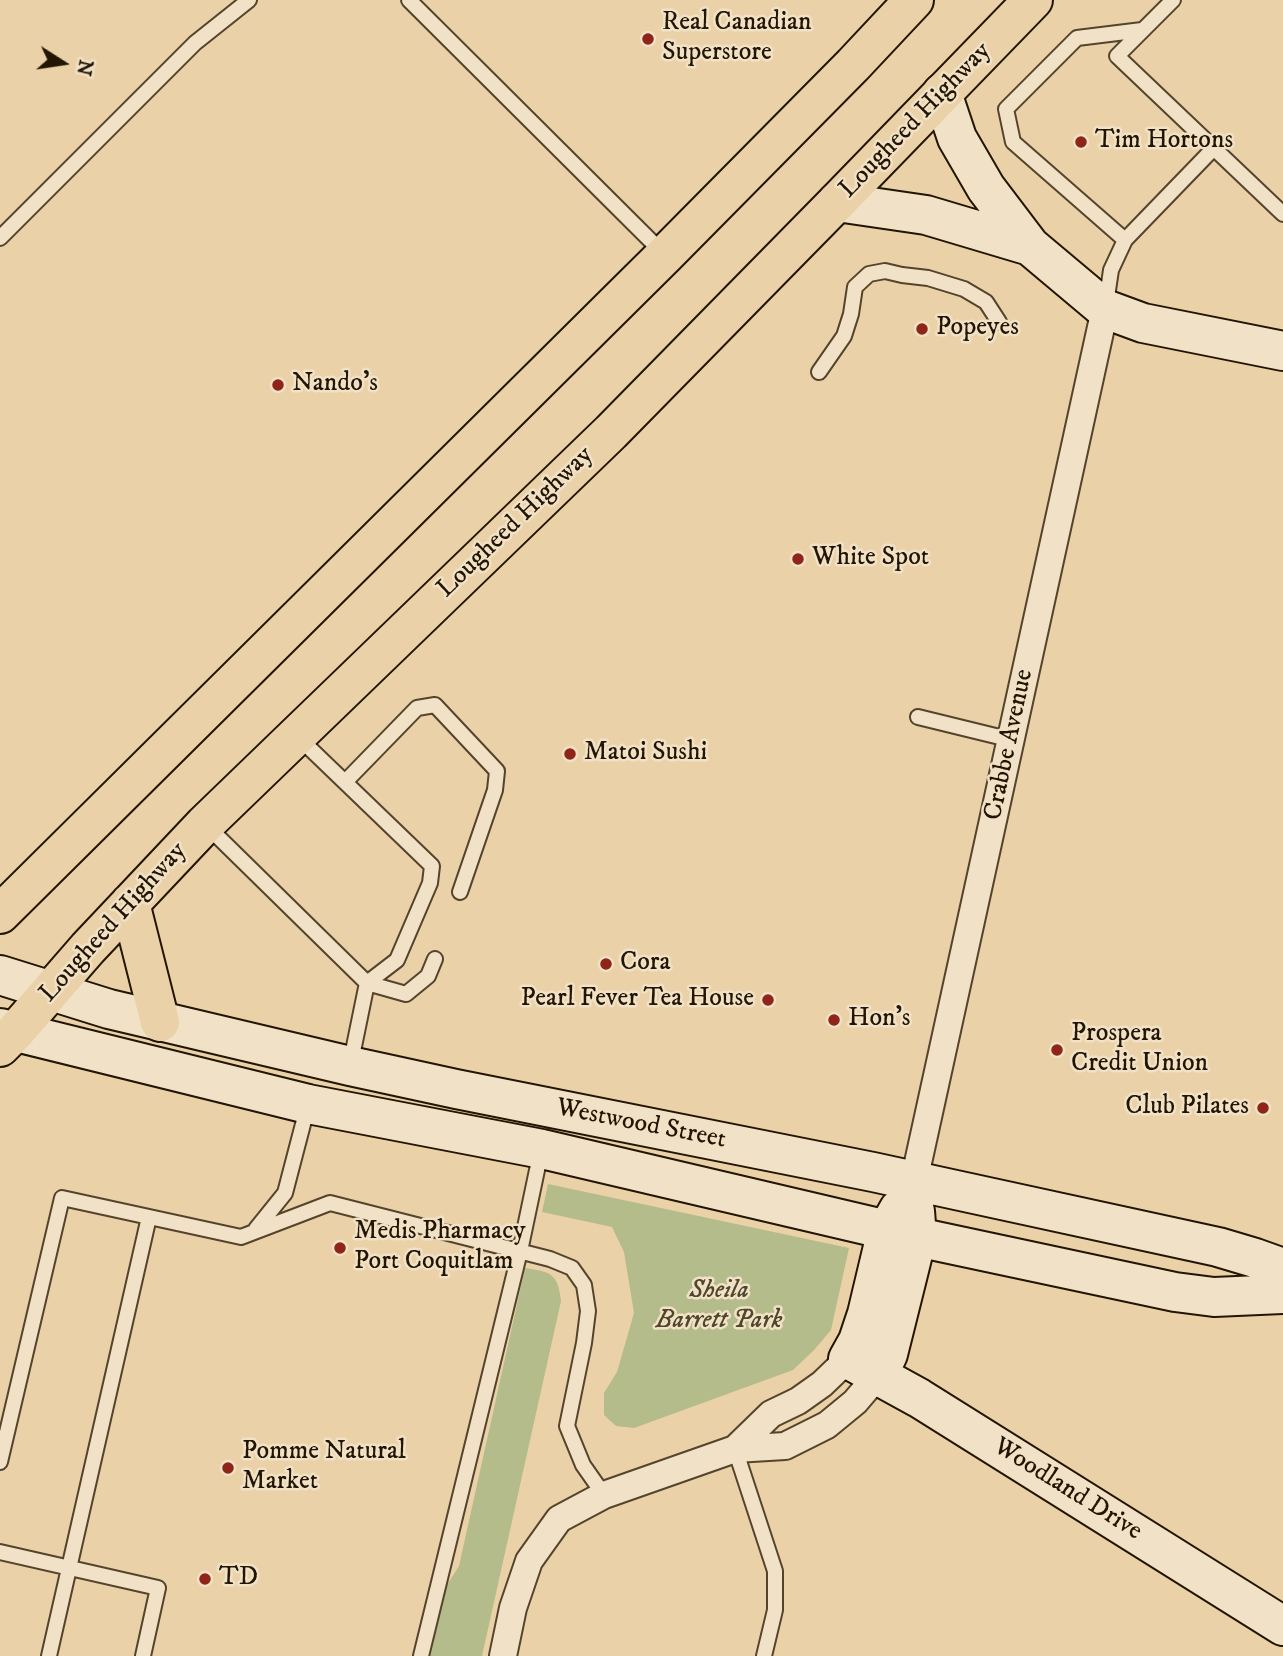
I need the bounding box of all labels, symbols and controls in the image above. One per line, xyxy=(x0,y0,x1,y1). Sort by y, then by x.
place label: Real Canadian Superstore xyxy=(662,8,812,70)
north arrow xyxy=(28,28,98,98)
marker: Real Canadian Superstore xyxy=(640,31,656,47)
street label: Lougheed Highway xyxy=(834,37,998,205)
text: N xyxy=(71,57,97,77)
place label: Tim Hortons xyxy=(1095,126,1233,158)
marker: Tim Hortons xyxy=(1073,134,1089,150)
place label: Popeyes xyxy=(936,313,1019,345)
marker: Popeyes xyxy=(914,321,930,337)
place label: Nando's xyxy=(292,369,378,401)
marker: Nando's xyxy=(270,377,286,393)
street label: Lougheed Highway xyxy=(432,441,600,605)
place label: White Spot xyxy=(812,543,929,575)
marker: White Spot xyxy=(790,551,806,567)
street label: Crabbe Avenue xyxy=(979,667,1041,823)
place label: Matoi Sushi xyxy=(584,738,707,770)
marker: Matoi Sushi xyxy=(562,746,578,762)
street label: Lougheed Highway xyxy=(34,836,194,1010)
place label: Cora xyxy=(620,948,671,980)
marker: Cora xyxy=(598,956,614,972)
place label: Pearl Fever Tea House xyxy=(521,984,754,1016)
marker: Pearl Fever Tea House xyxy=(760,992,776,1008)
place label: Hon's xyxy=(848,1004,910,1036)
marker: Hon's xyxy=(826,1012,842,1028)
place label: Prospera Credit Union xyxy=(1071,1019,1208,1080)
marker: Prospera Credit Union xyxy=(1049,1042,1065,1058)
place label: Club Pilates xyxy=(1125,1092,1249,1124)
street label: Westwood Street xyxy=(553,1093,729,1157)
marker: Club Pilates xyxy=(1255,1100,1271,1116)
place label: Medis Pharmacy Port Coquitlam xyxy=(354,1217,526,1278)
marker: Medis Pharmacy Port Coquitlam xyxy=(332,1240,348,1256)
park label: Sheila Barrett Park xyxy=(656,1276,782,1338)
street label: Woodland Drive xyxy=(987,1432,1147,1548)
place label: Pomme Natural Market xyxy=(242,1437,406,1498)
marker: Pomme Natural Market xyxy=(220,1460,236,1476)
place label: TD xyxy=(219,1563,258,1595)
marker: TD xyxy=(197,1571,213,1587)

